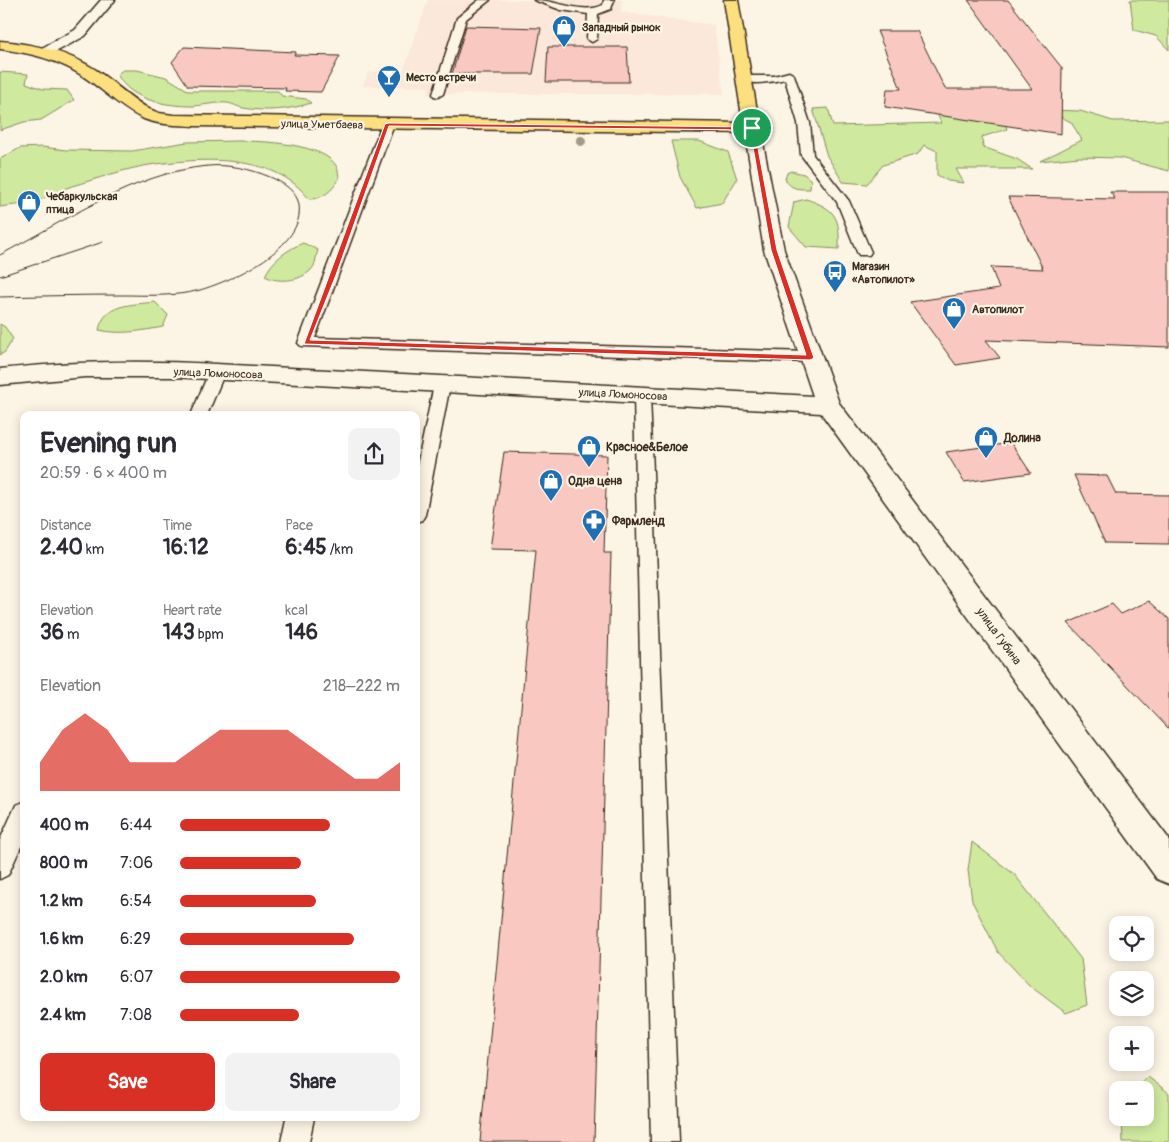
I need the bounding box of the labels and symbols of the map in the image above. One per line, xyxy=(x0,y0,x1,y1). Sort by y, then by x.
shop icon: Западный рынок xyxy=(551,14,577,48)
place label: Западный рынок xyxy=(582,21,661,34)
bar icon: Место встречи xyxy=(376,64,402,98)
place label: Место встречи xyxy=(406,71,476,84)
pin xyxy=(731,107,773,149)
street label: улица Уметбаева xyxy=(280,117,363,132)
shop icon: Чебаркульская птица xyxy=(16,189,42,223)
place label: Чебаркульская птица xyxy=(46,190,117,216)
bus stop icon: Магазин «Автопилот» xyxy=(822,259,848,293)
place label: Магазин «Автопилот» xyxy=(851,260,915,286)
shop icon: Автопилот xyxy=(941,296,967,330)
place label: Автопилот xyxy=(972,303,1024,316)
street label: улица Ломоносова xyxy=(172,365,263,382)
street label: улица Ломоносова xyxy=(577,386,668,403)
shop icon: Долина xyxy=(973,425,999,459)
place label: Долина xyxy=(1003,431,1041,446)
shop icon: Красное&Белое xyxy=(576,434,602,468)
place label: Красное&Белое xyxy=(606,440,689,455)
shop icon: Одна цена xyxy=(538,468,564,502)
place label: Одна цена xyxy=(568,474,622,489)
pharmacy icon: Фармленд xyxy=(581,508,607,542)
place label: Фармленд xyxy=(611,514,665,529)
street label: улица Губина xyxy=(972,604,1025,668)

